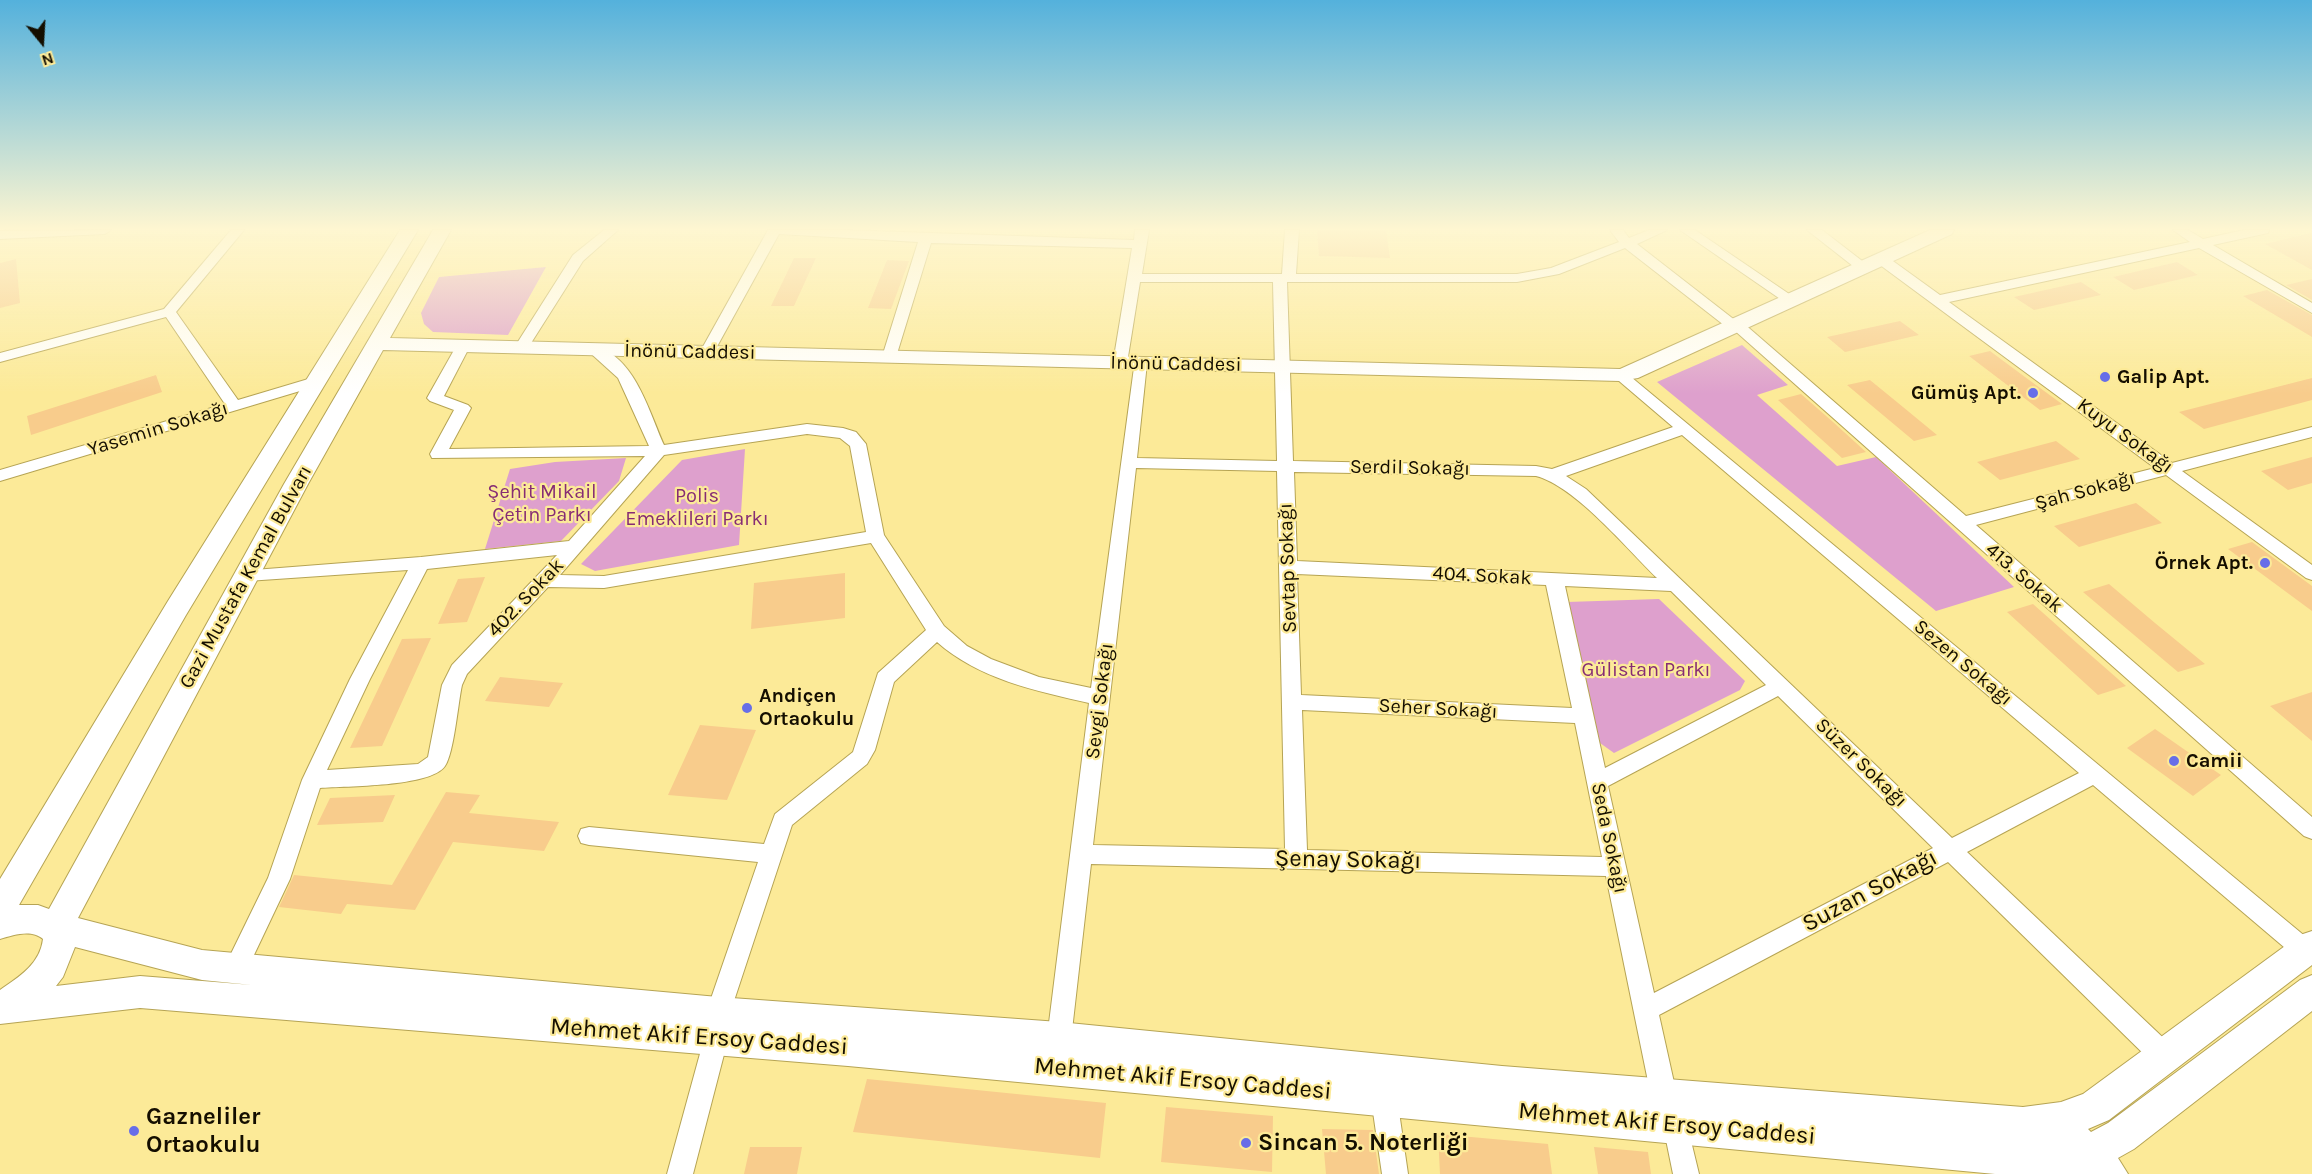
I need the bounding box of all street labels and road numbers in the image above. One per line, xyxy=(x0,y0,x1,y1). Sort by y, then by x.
street label: İnönü Caddesi xyxy=(624,339,756,365)
street label: İnönü Caddesi xyxy=(1110,351,1242,377)
street label: Kuyu Sokağı xyxy=(2072,393,2178,479)
street label: Yasemin Sokağı xyxy=(85,396,231,462)
street label: Serdil Sokağı xyxy=(1350,455,1470,481)
street label: Gazi Mustafa Kemal Bulvarı xyxy=(174,461,318,693)
street label: Şah Sokağı xyxy=(2032,466,2138,516)
street label: Sevtap Sokağı xyxy=(1274,503,1302,633)
street label: 413. Sokak xyxy=(1980,538,2068,618)
street label: 402. Sokak xyxy=(483,554,569,642)
street label: 404. Sokak xyxy=(1432,561,1532,591)
street label: Sezen Sokağı xyxy=(1909,615,2017,711)
street label: Sevgi Sokağı xyxy=(1081,642,1119,760)
street label: Seher Sokağı xyxy=(1378,694,1498,724)
street label: Süzer Sokağı xyxy=(1810,713,1912,813)
street label: Seda Sokağı xyxy=(1586,780,1632,896)
street label: Suzan Sokağı xyxy=(1798,843,1942,939)
street label: Şenay Sokağı xyxy=(1275,844,1421,876)
street label: Mehmet Akif Ersoy Caddesi xyxy=(549,1012,849,1062)
street label: Mehmet Akif Ersoy Caddesi xyxy=(1033,1052,1333,1106)
street label: Mehmet Akif Ersoy Caddesi xyxy=(1517,1097,1817,1151)

